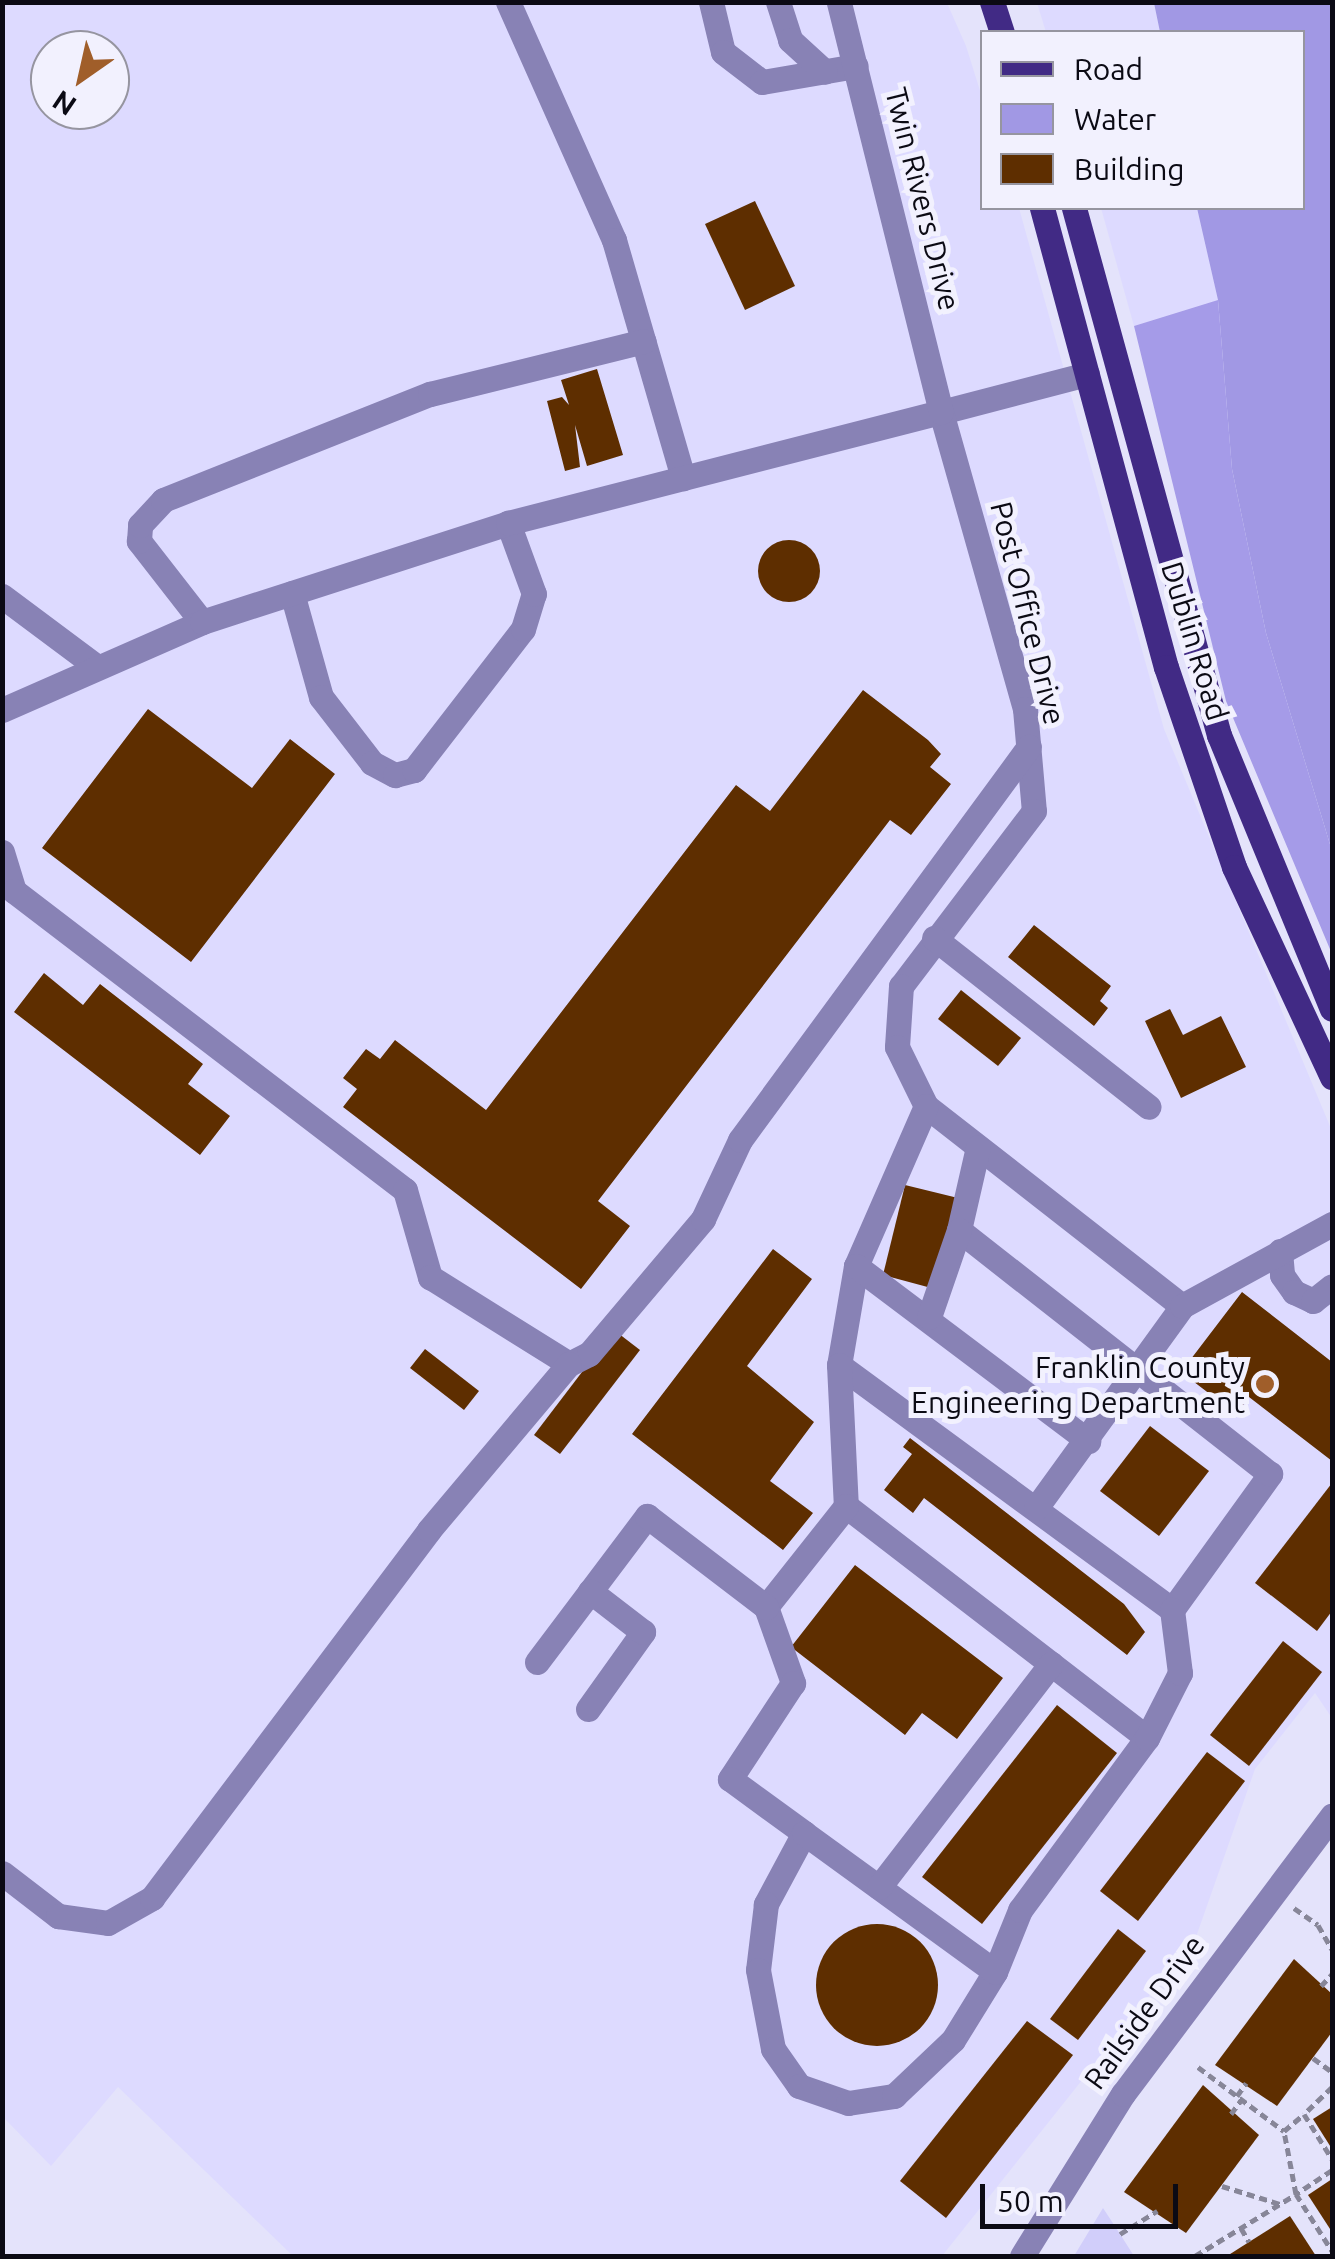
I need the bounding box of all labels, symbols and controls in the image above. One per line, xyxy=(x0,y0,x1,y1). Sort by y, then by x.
north arrow xyxy=(30,30,130,130)
legend xyxy=(980,30,1305,210)
text: Road xyxy=(1074,52,1143,86)
street label: Twin Rivers Drive xyxy=(878,84,968,314)
text: N xyxy=(47,85,81,122)
text: Water xyxy=(1074,102,1156,136)
text: Building xyxy=(1074,152,1185,186)
street label: Post Office Drive xyxy=(983,498,1073,728)
street label: Dublin Road xyxy=(1154,557,1236,725)
place label: Franklin County Engineering Department xyxy=(911,1349,1245,1420)
marker: Franklin County Engineering Department xyxy=(1254,1373,1276,1395)
street label: Railside Drive xyxy=(1076,1928,1212,2096)
scale bar xyxy=(985,2164,1182,2226)
text: 50 m xyxy=(997,2184,1064,2218)

